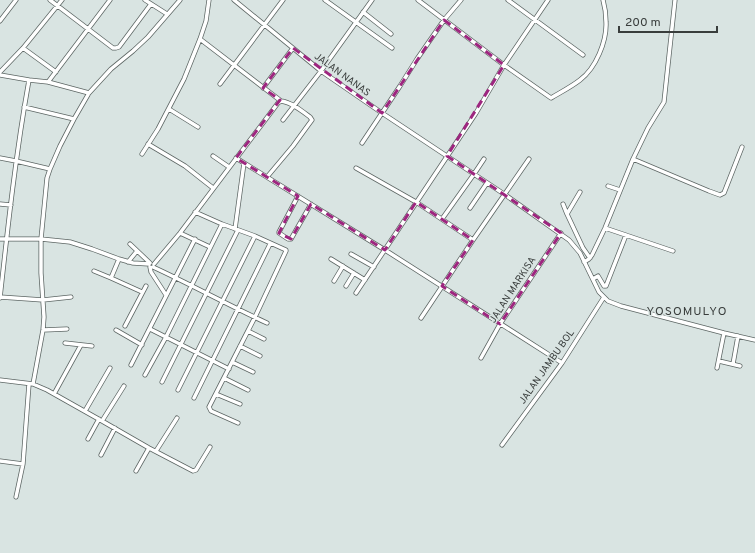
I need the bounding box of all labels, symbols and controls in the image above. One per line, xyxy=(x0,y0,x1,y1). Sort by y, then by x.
scale bar xyxy=(619,8,717,34)
text: 200 m xyxy=(625,15,661,31)
street label: JALAN NANAS xyxy=(311,50,373,100)
street label: JALAN MARKISA xyxy=(487,254,539,326)
district label: YOSOMULYO xyxy=(647,304,727,320)
street label: JALAN JAMBU BOL xyxy=(516,327,578,407)

